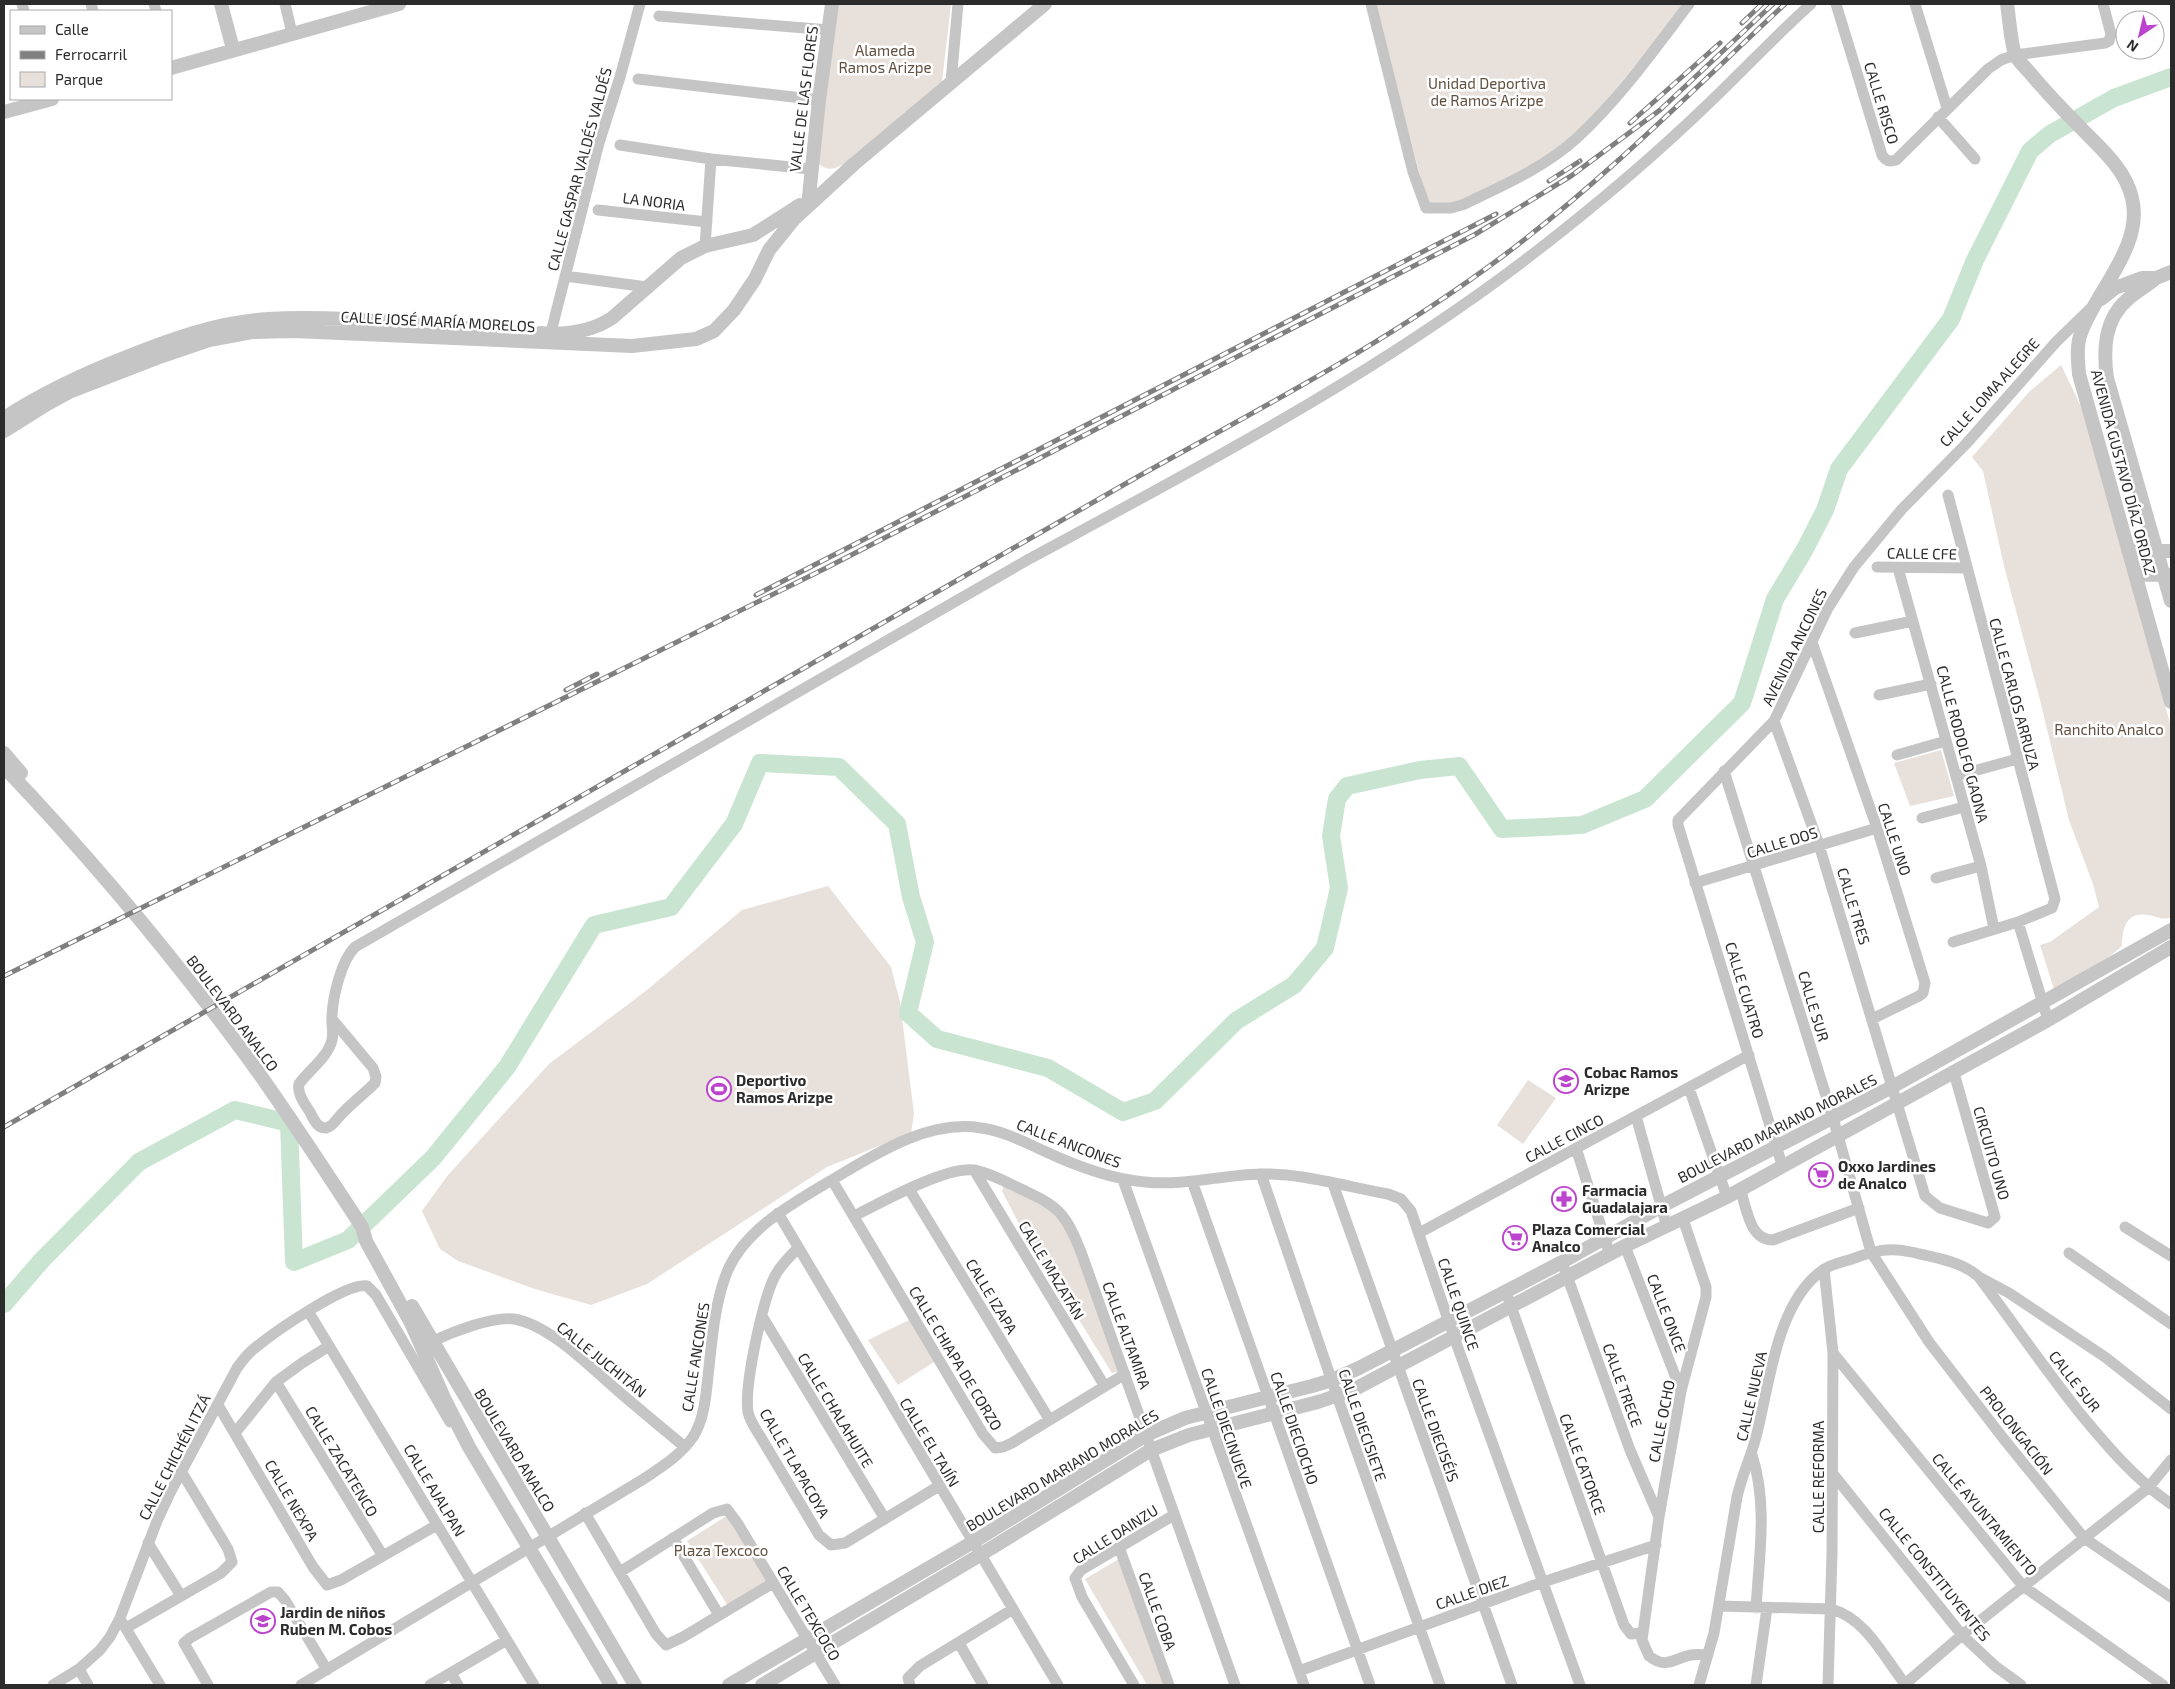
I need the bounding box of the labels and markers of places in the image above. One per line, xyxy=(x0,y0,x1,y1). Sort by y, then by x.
place label: Cobac Ramos Arizpe xyxy=(1584,1063,1678,1098)
school or university icon: Cobac Ramos Arizpe xyxy=(1553,1068,1579,1094)
place label: Deportivo Ramos Arizpe xyxy=(736,1071,833,1106)
sports icon: Deportivo Ramos Arizpe xyxy=(706,1076,732,1102)
place label: Oxxo Jardines de Analco xyxy=(1838,1157,1936,1192)
supermarket icon: Oxxo Jardines de Analco xyxy=(1808,1162,1834,1188)
place label: Farmacia Guadalajara xyxy=(1582,1181,1668,1216)
pharmacy icon: Farmacia Guadalajara xyxy=(1551,1186,1577,1212)
place label: Plaza Comercial Analco xyxy=(1532,1220,1645,1255)
supermarket icon: Plaza Comercial Analco xyxy=(1502,1225,1528,1251)
place label: Jardin de niños Ruben M. Cobos xyxy=(280,1603,392,1638)
school or university icon: Jardin de niños Ruben M. Cobos xyxy=(250,1608,276,1634)

